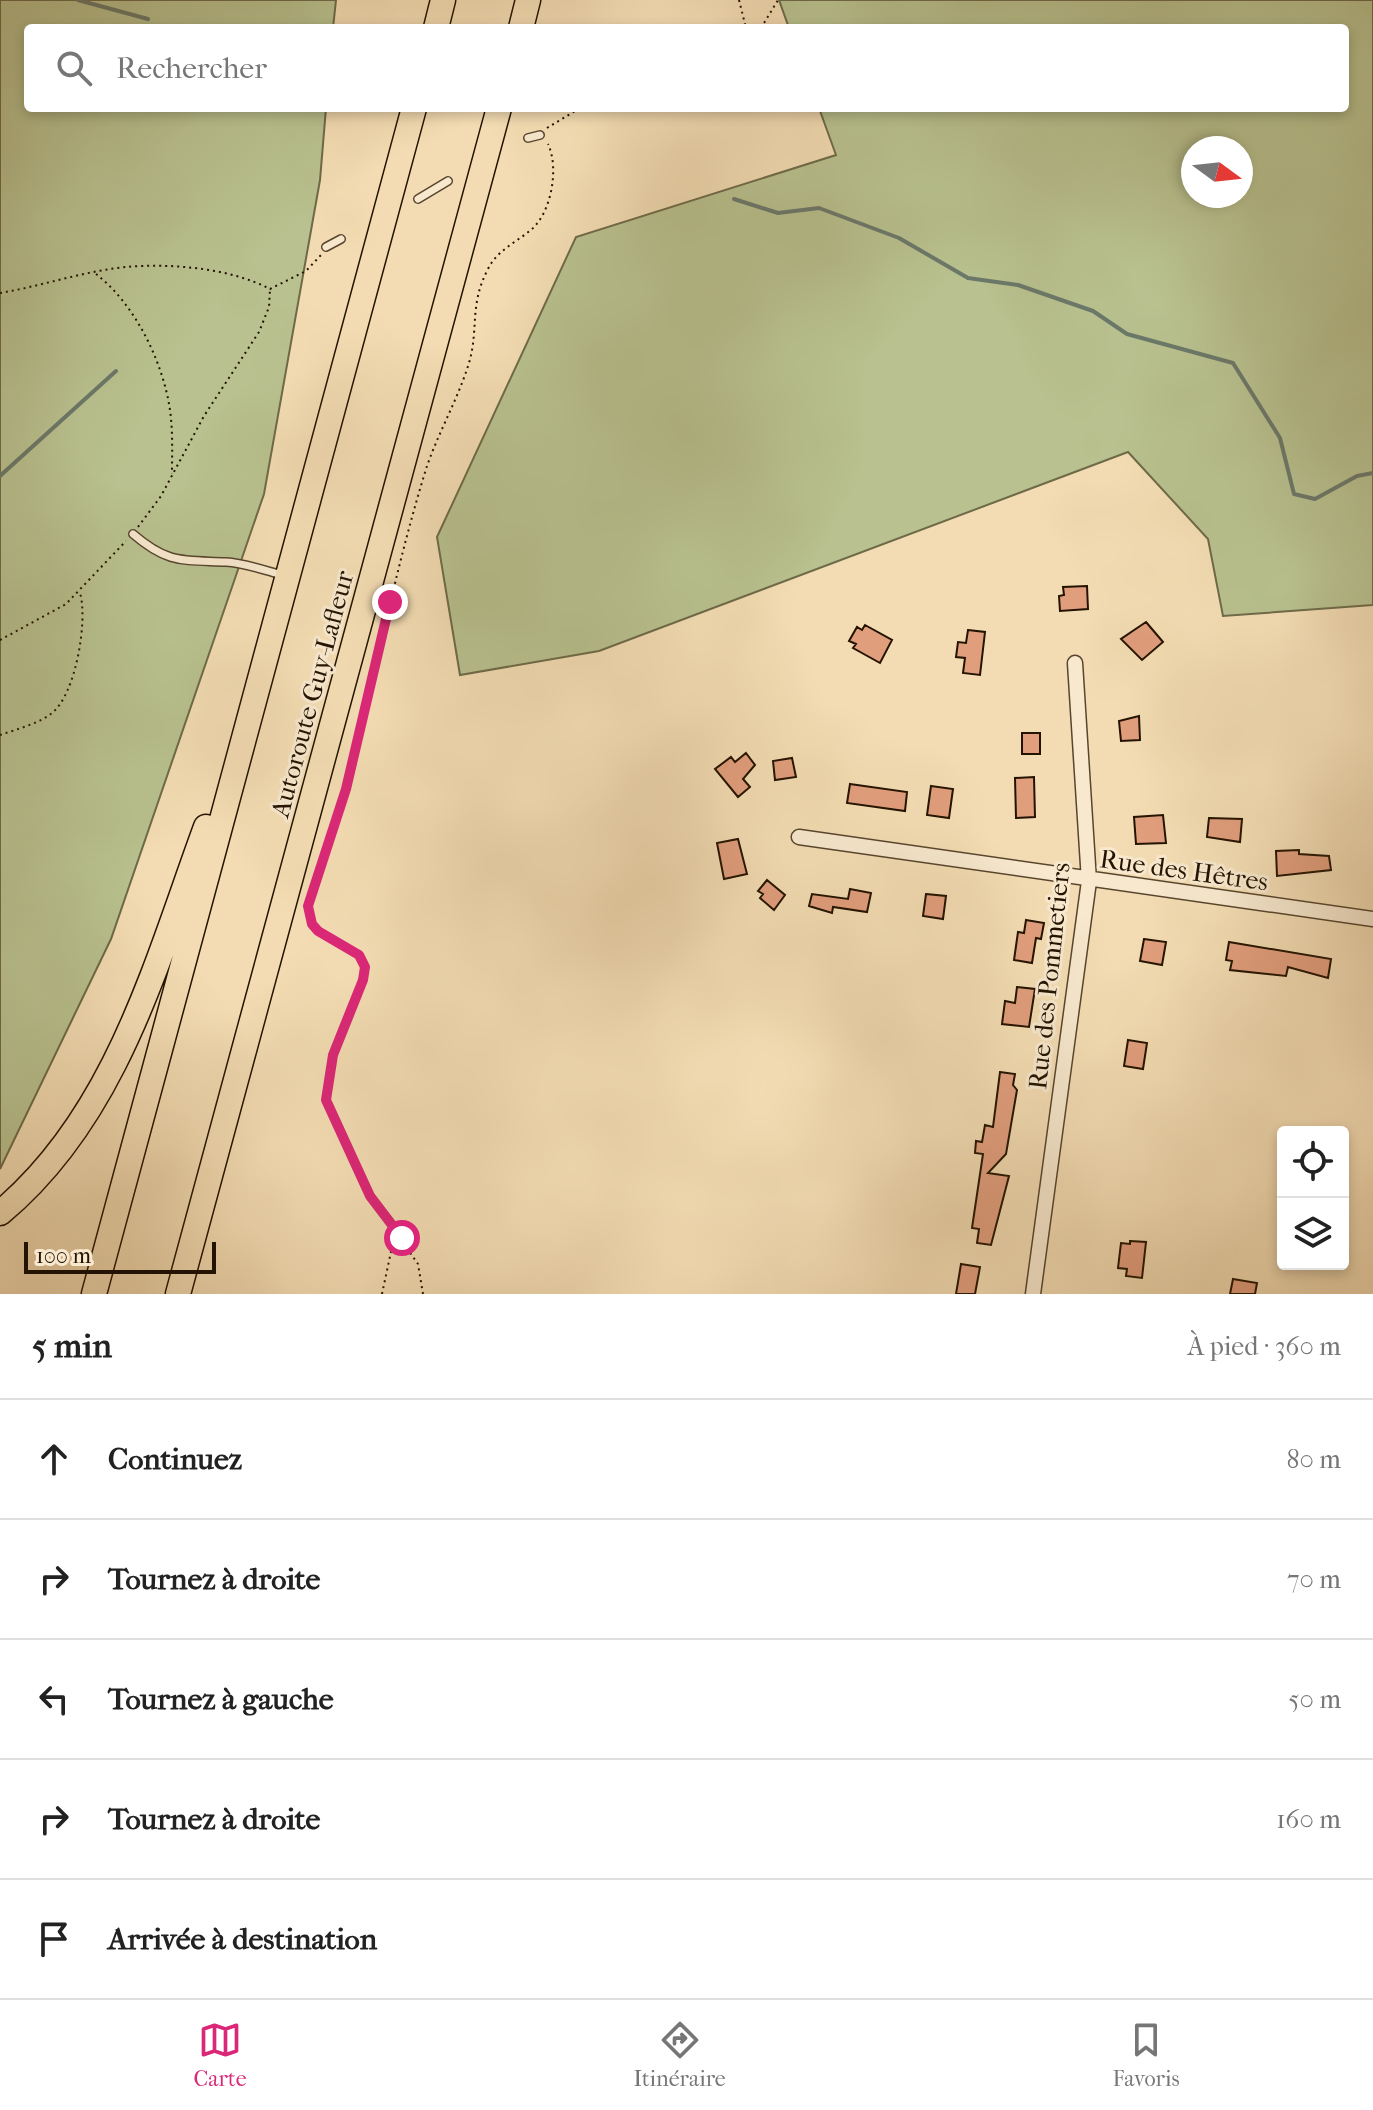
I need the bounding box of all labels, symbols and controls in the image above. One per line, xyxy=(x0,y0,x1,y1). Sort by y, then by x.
search box xyxy=(24,24,1349,112)
icon: search xyxy=(52,46,96,90)
text: Rechercher xyxy=(116,51,267,86)
north arrow xyxy=(1181,136,1253,208)
street label: Autoroute Guy-Lafleur xyxy=(264,567,360,822)
route end xyxy=(372,584,408,620)
street label: Rue des Hêtres xyxy=(1098,843,1270,898)
street label: Rue des Pommetiers xyxy=(1022,861,1077,1091)
map controls xyxy=(1277,1126,1349,1270)
button: locate xyxy=(1277,1126,1349,1198)
button: layers xyxy=(1277,1198,1349,1270)
route start xyxy=(384,1220,420,1256)
scale bar xyxy=(24,1238,216,1274)
text: 100 m xyxy=(36,1243,91,1269)
text: 5 min xyxy=(32,1326,112,1366)
text: À pied · 360 m xyxy=(1187,1331,1341,1362)
icon: ahead xyxy=(32,1437,76,1481)
text: Continuez xyxy=(108,1442,242,1477)
text: 80 m xyxy=(1286,1444,1341,1475)
icon: right xyxy=(32,1557,76,1601)
text: Tournez à droite xyxy=(108,1562,320,1597)
text: 70 m xyxy=(1287,1564,1341,1595)
icon: left xyxy=(32,1677,76,1721)
text: Tournez à gauche xyxy=(108,1682,334,1717)
text: 50 m xyxy=(1288,1684,1341,1715)
icon: right xyxy=(32,1797,76,1841)
text: Tournez à droite xyxy=(108,1802,320,1837)
text: 160 m xyxy=(1276,1804,1341,1835)
icon: arrive xyxy=(32,1917,76,1961)
text: Arrivée à destination xyxy=(108,1922,377,1957)
tab: Carte xyxy=(193,2018,247,2092)
tab: Itinéraire xyxy=(633,2018,726,2092)
tab: Favoris xyxy=(1113,2018,1180,2092)

